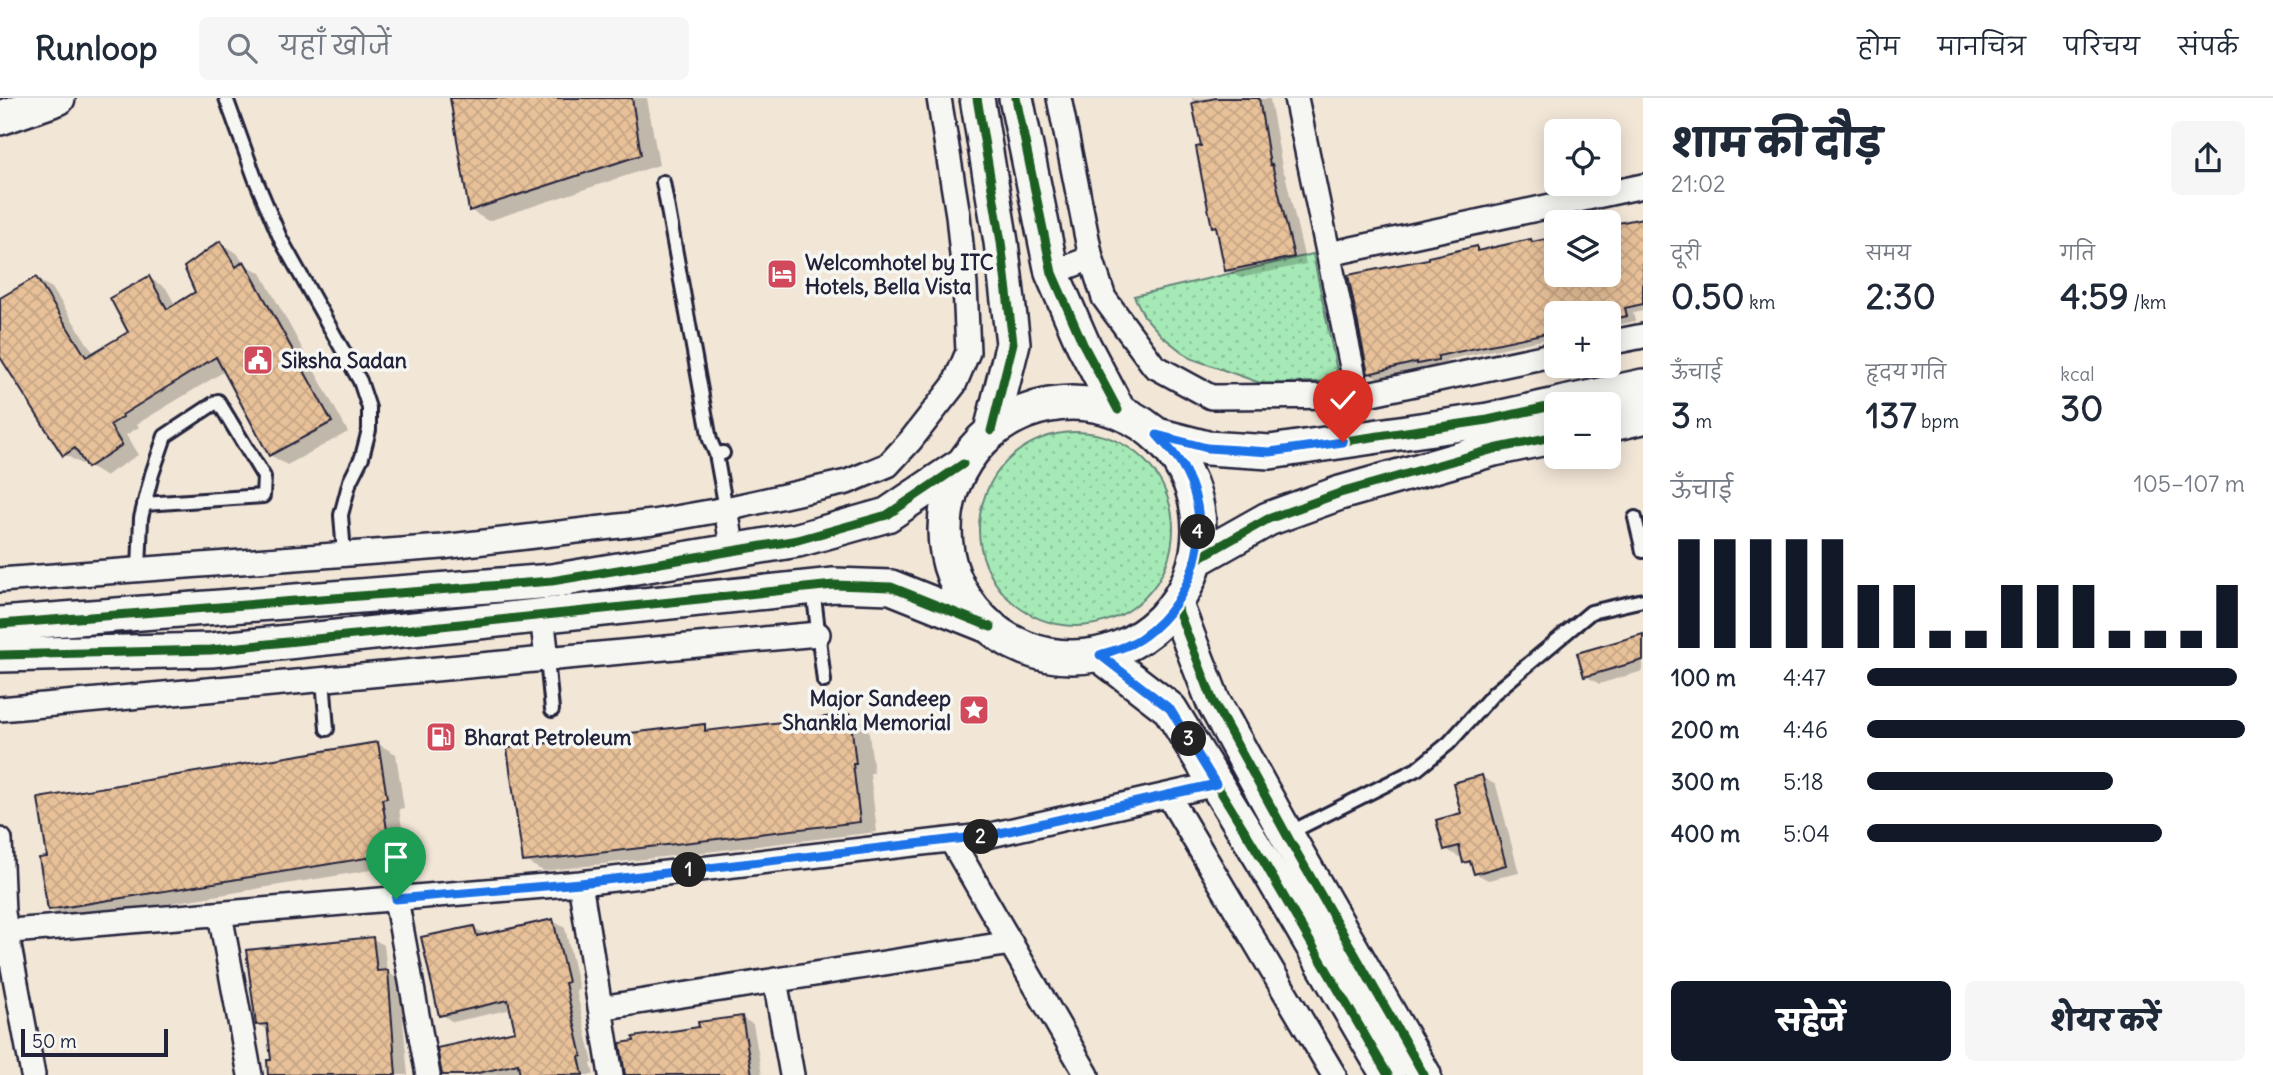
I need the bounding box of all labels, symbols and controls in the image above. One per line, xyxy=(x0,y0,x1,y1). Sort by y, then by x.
search box xyxy=(199,17,689,80)
text: Runloop xyxy=(35,27,157,69)
icon: search xyxy=(223,29,261,67)
text: यहाँ खोजें xyxy=(279,29,391,62)
text: होम xyxy=(1857,31,1900,61)
text: मानचित्र xyxy=(1938,31,2026,61)
text: परिचय xyxy=(2064,31,2140,61)
text: संपर्क xyxy=(2178,31,2238,61)
map controls xyxy=(1544,119,1621,469)
button: locate xyxy=(1544,119,1621,196)
text: शाम की दौड़ xyxy=(1671,119,1882,166)
button: share xyxy=(2171,121,2245,195)
text: 21:02 xyxy=(1671,169,1726,198)
button: layers xyxy=(1544,210,1621,287)
text: दूरी xyxy=(1671,241,1701,265)
text: समय xyxy=(1866,241,1911,265)
text: गति xyxy=(2060,241,2095,265)
place label: Welcomhotel by ITC Hotels, Bella Vista xyxy=(805,249,994,300)
hotel icon: Welcomhotel by ITC Hotels, Bella Vista xyxy=(765,257,799,291)
text: 0.50 xyxy=(1671,274,1744,318)
text: 2:30 xyxy=(1866,274,1936,318)
text: 4:59 xyxy=(2060,274,2129,318)
text: km xyxy=(1744,290,1775,314)
text: /km xyxy=(2129,290,2167,314)
button: + xyxy=(1544,301,1621,378)
public building icon: Siksha Sadan xyxy=(241,343,275,377)
place label: Siksha Sadan xyxy=(281,347,407,374)
text: ऊँचाई xyxy=(1671,360,1722,384)
text: हृदय गति xyxy=(1866,360,1946,384)
text: kcal xyxy=(2060,362,2095,386)
pin xyxy=(1313,370,1373,442)
icon: check xyxy=(1324,381,1362,419)
text: 30 xyxy=(2060,386,2103,430)
button: − xyxy=(1544,392,1621,469)
text: 3 xyxy=(1671,393,1691,437)
text: 137 xyxy=(1866,393,1917,437)
text: m xyxy=(1691,409,1712,433)
text: bpm xyxy=(1917,409,1959,433)
text: 105–107 m xyxy=(2134,469,2245,498)
text: ऊँचाई xyxy=(1671,475,1733,504)
pin: 4 xyxy=(1180,514,1216,550)
text: 4 xyxy=(1192,519,1203,543)
text: 100 m xyxy=(1671,663,1736,692)
text: 4:47 xyxy=(1783,663,1826,692)
place label: Major Sandeep Shankla Memorial xyxy=(782,685,951,736)
place icon: Major Sandeep Shankla Memorial xyxy=(957,693,991,727)
text: 200 m xyxy=(1671,715,1740,744)
text: 4:46 xyxy=(1783,715,1828,744)
fuel station icon: Bharat Petroleum xyxy=(424,720,458,754)
pin: 3 xyxy=(1172,722,1206,756)
place label: Bharat Petroleum xyxy=(464,724,632,751)
text: 3 xyxy=(1183,726,1194,750)
text: 300 m xyxy=(1671,767,1740,796)
text: 5:18 xyxy=(1783,767,1824,796)
text: 400 m xyxy=(1671,819,1740,848)
text: 5:04 xyxy=(1783,819,1830,848)
pin: 2 xyxy=(964,820,998,854)
text: 2 xyxy=(975,824,986,848)
pin xyxy=(366,827,426,899)
icon: arrive xyxy=(377,838,415,876)
pin: 1 xyxy=(672,852,706,888)
text: 1 xyxy=(685,857,692,881)
button: सहेजें xyxy=(1671,981,1951,1061)
button: शेयर करें xyxy=(1965,981,2245,1061)
scale bar xyxy=(21,1026,168,1058)
text: 50 m xyxy=(32,1029,77,1053)

